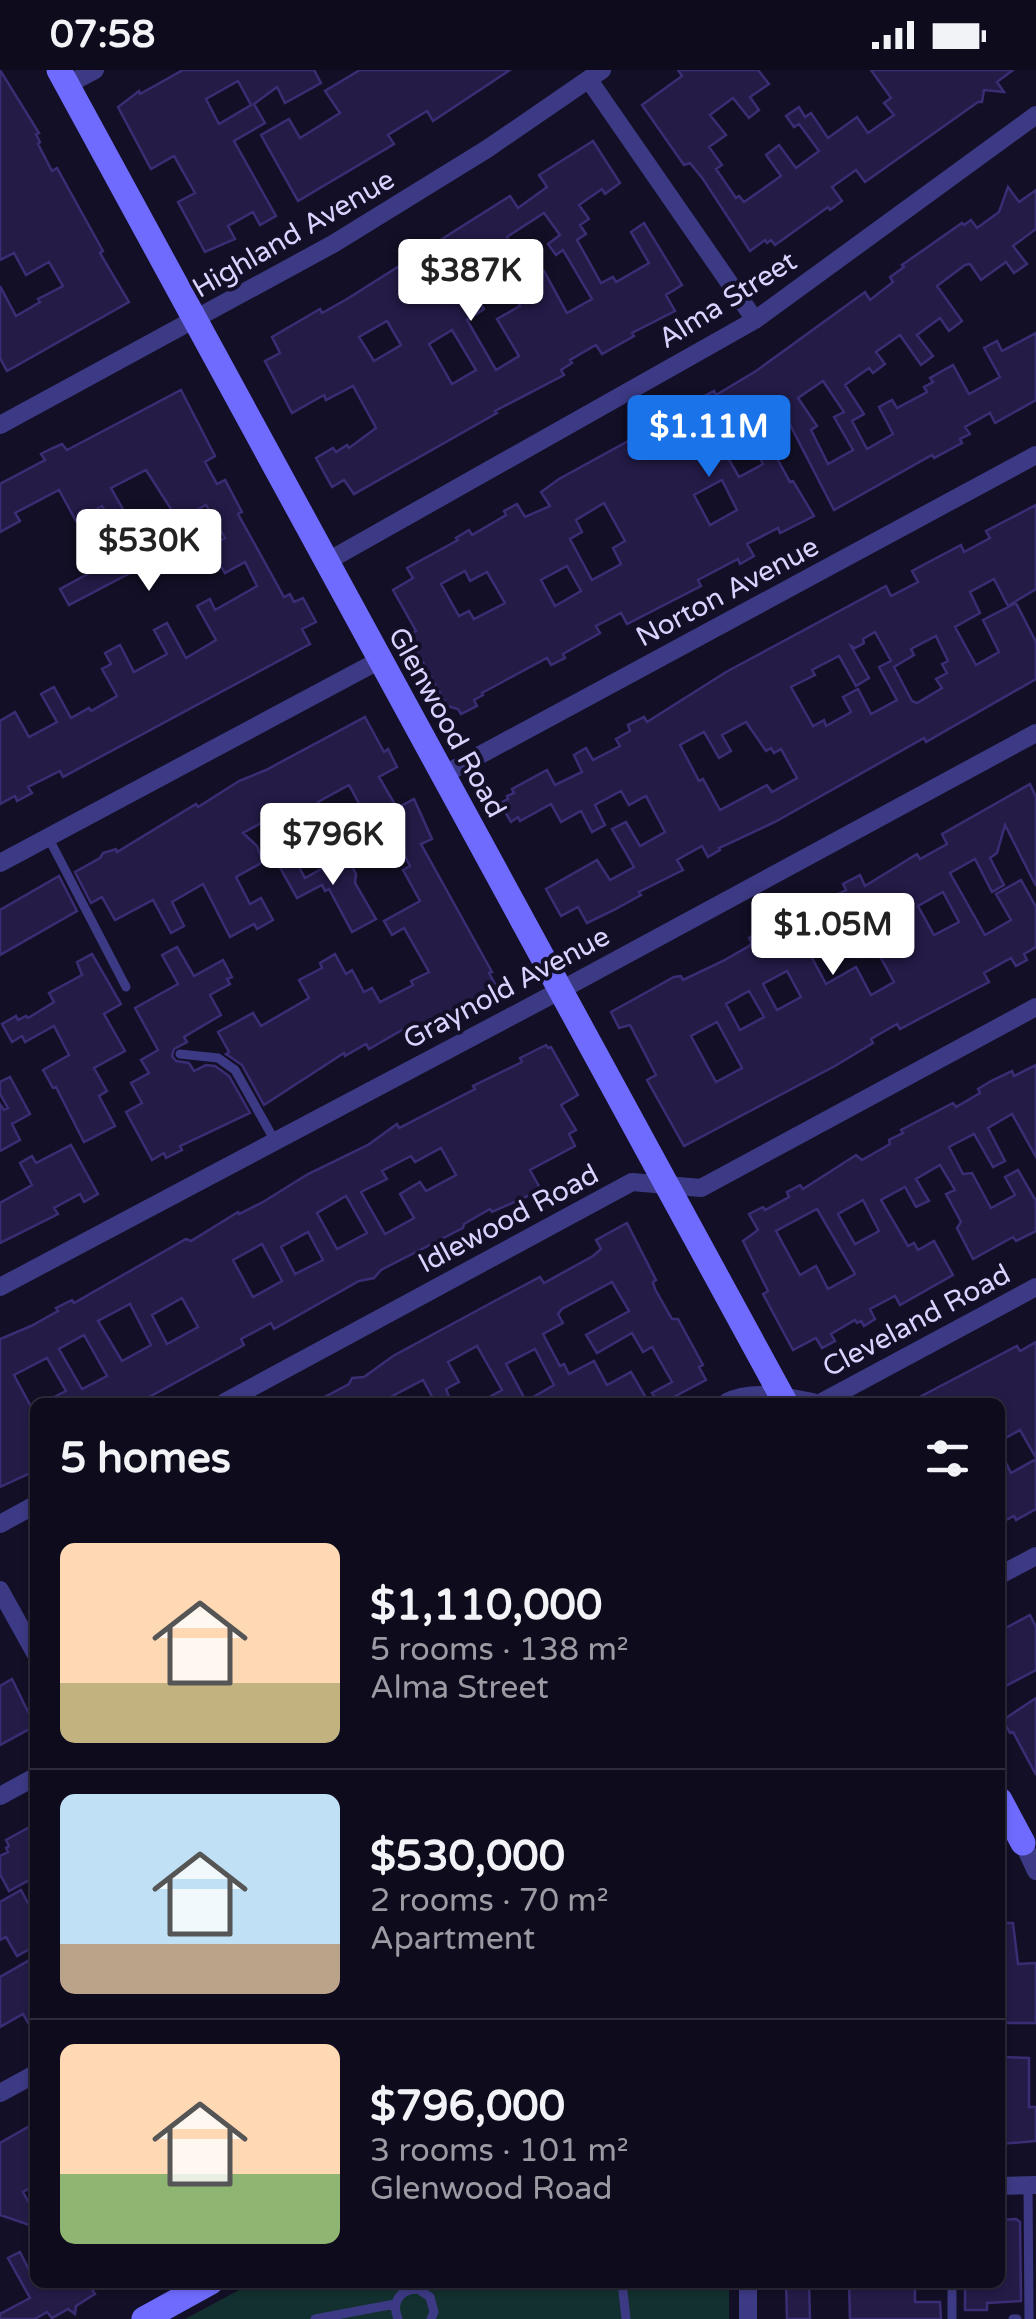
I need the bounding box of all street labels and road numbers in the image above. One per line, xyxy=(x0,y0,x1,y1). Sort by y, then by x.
street label: Highland Avenue xyxy=(186,162,401,305)
street label: Alma Street xyxy=(652,244,803,356)
street label: Norton Avenue xyxy=(630,529,825,654)
street label: Glenwood Road xyxy=(381,621,513,824)
street label: Graynold Avenue xyxy=(398,919,615,1057)
street label: Idlewood Road xyxy=(413,1157,604,1281)
street label: Cleveland Road xyxy=(817,1257,1016,1385)

